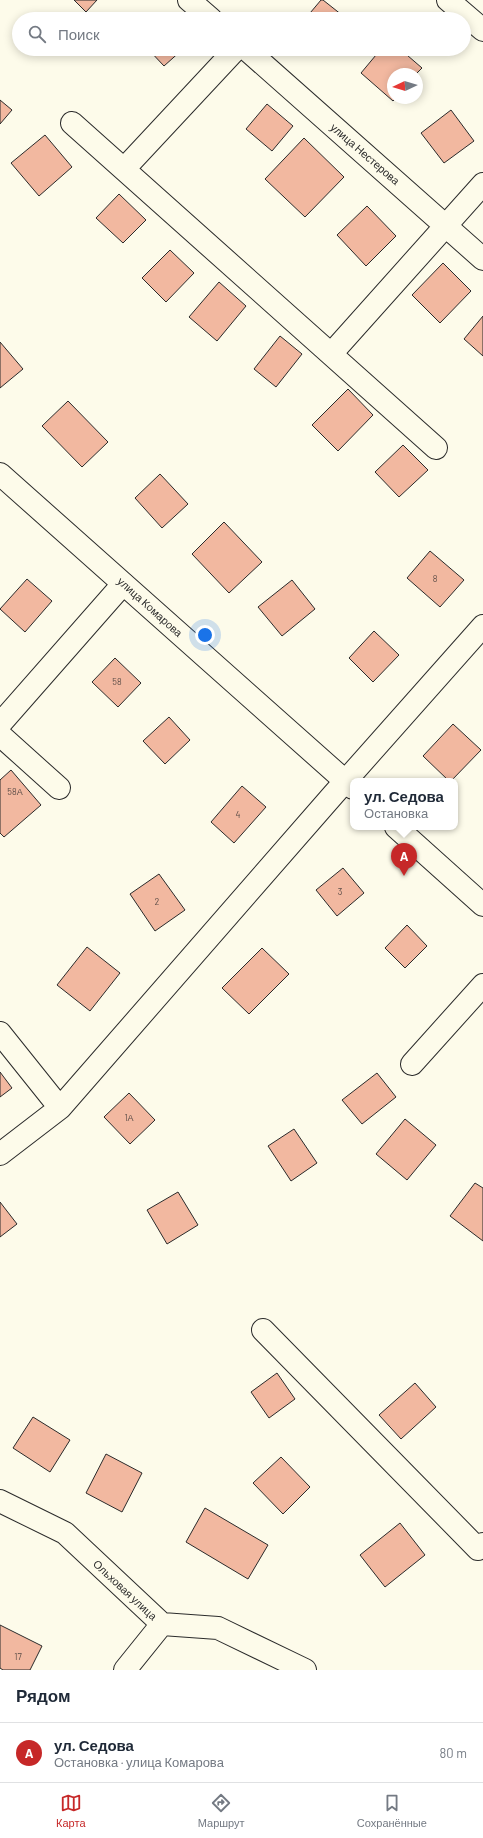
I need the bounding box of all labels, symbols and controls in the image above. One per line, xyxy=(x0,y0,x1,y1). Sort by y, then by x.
search box xyxy=(12,12,471,56)
icon: search xyxy=(26,23,48,45)
text: Поиск xyxy=(58,25,100,43)
north arrow xyxy=(387,68,423,104)
street label: улица Нестерова xyxy=(328,120,403,188)
house number: 8 xyxy=(433,573,438,584)
street label: улица Комарова xyxy=(115,574,186,640)
your location xyxy=(195,625,215,645)
house number: 58 xyxy=(112,676,122,687)
popup xyxy=(350,778,458,830)
house number: 58А xyxy=(7,786,23,797)
text: ул. Седова xyxy=(364,787,444,805)
text: Остановка xyxy=(364,805,428,821)
house number: 4 xyxy=(236,809,241,820)
pin: A xyxy=(391,843,417,876)
house number: 3 xyxy=(338,886,343,897)
house number: 2 xyxy=(155,896,160,907)
house number: 1А xyxy=(124,1112,134,1123)
street label: Ольховая улица xyxy=(91,1557,161,1623)
house number: 17 xyxy=(14,1651,22,1662)
text: Рядом xyxy=(16,1685,71,1705)
text: ул. Седова xyxy=(54,1736,134,1754)
text: A xyxy=(25,1745,33,1761)
text: 80 m xyxy=(440,1745,467,1761)
text: Остановка · улица Комарова xyxy=(54,1754,224,1770)
tab: Карта xyxy=(56,1792,86,1829)
tab: Маршрут xyxy=(198,1792,245,1829)
tab: Сохранённые xyxy=(357,1792,427,1829)

